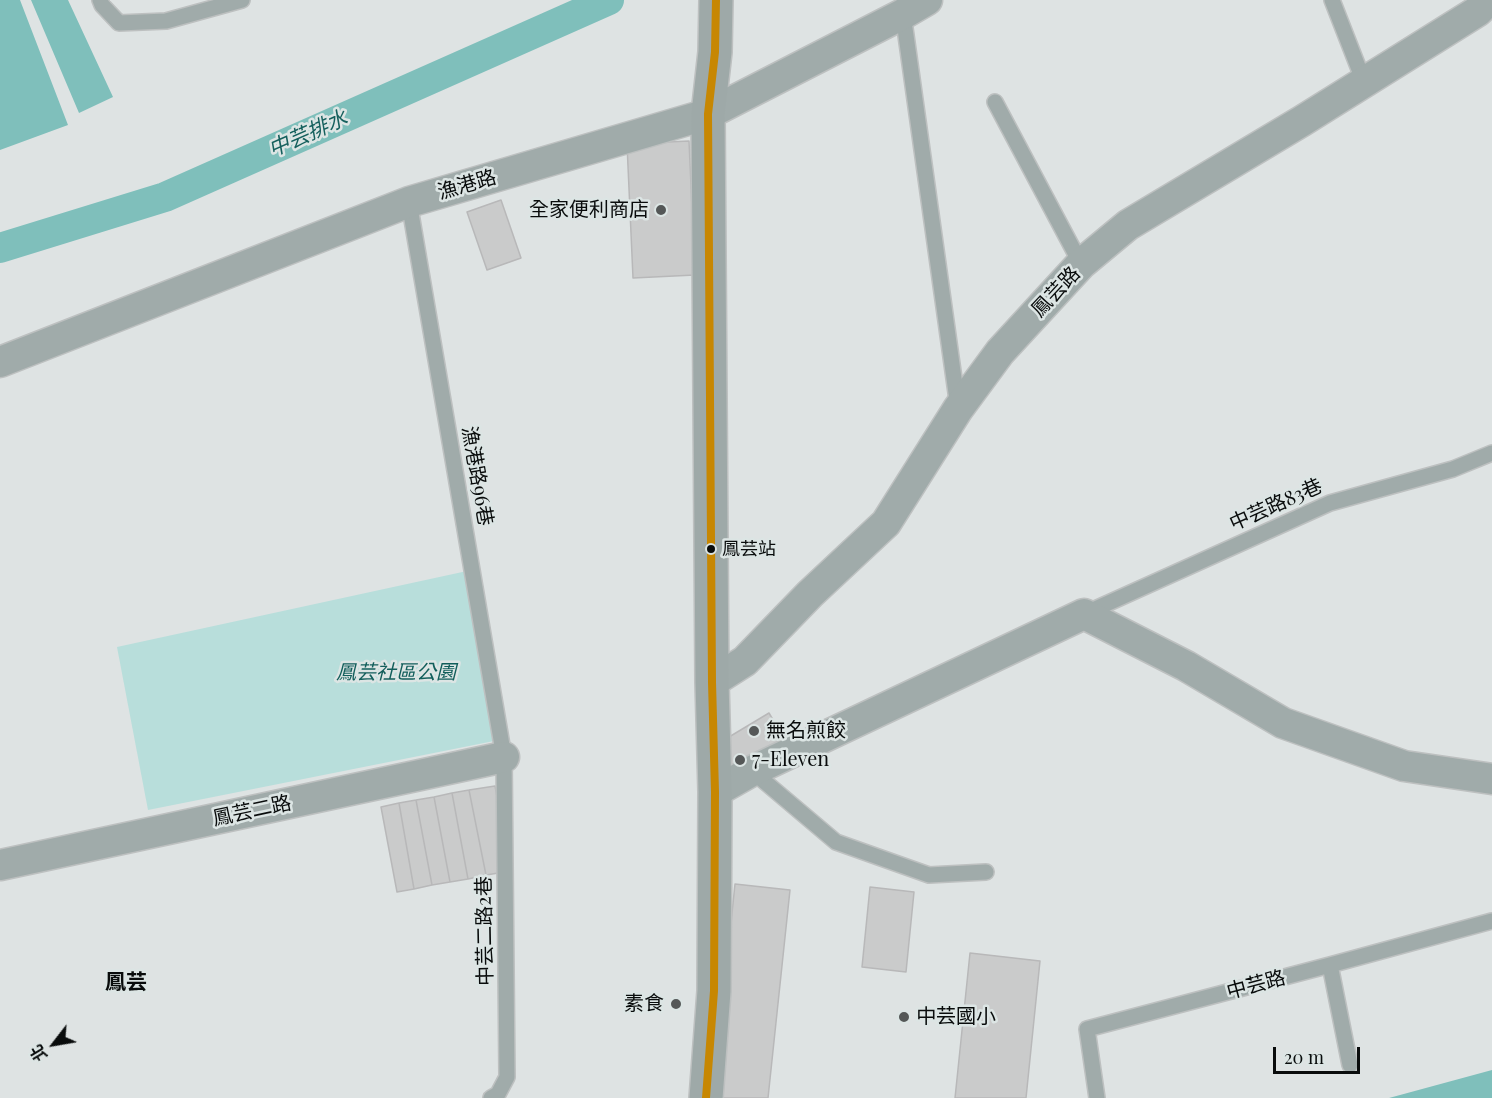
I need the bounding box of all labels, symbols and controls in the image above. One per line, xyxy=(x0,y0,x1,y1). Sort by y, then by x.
water label: 中芸排水 xyxy=(265,105,351,163)
street label: 漁港路 xyxy=(435,165,499,205)
place label: 全家便利商店 xyxy=(529,198,649,222)
marker: 全家便利商店 xyxy=(654,203,668,217)
street label: 鳳芸路 xyxy=(1027,262,1085,322)
street label: 漁港路96巷 xyxy=(456,424,498,528)
street label: 中芸路83巷 xyxy=(1226,474,1326,536)
place label: 鳳芸站 xyxy=(722,538,776,560)
marker: 鳳芸站 xyxy=(705,543,717,555)
park label: 鳳芸社區公園 xyxy=(336,661,456,685)
place label: 無名煎餃 xyxy=(766,719,846,743)
marker: 無名煎餃 xyxy=(747,724,761,738)
place label: 7-Eleven xyxy=(752,748,829,772)
marker: 7-Eleven xyxy=(733,753,747,767)
street label: 鳳芸二路 xyxy=(210,791,294,831)
street label: 中芸二路2巷 xyxy=(472,876,498,986)
street label: 中芸路 xyxy=(1224,966,1288,1004)
district label: 鳳芸 xyxy=(105,969,147,995)
place label: 素食 xyxy=(624,992,664,1016)
marker: 素食 xyxy=(669,997,683,1011)
place label: 中芸國小 xyxy=(916,1005,996,1029)
marker: 中芸國小 xyxy=(897,1010,911,1024)
north arrow xyxy=(24,1014,84,1074)
scale bar xyxy=(1276,1035,1363,1073)
text: 北 xyxy=(25,1041,51,1066)
text: 20 m xyxy=(1284,1045,1324,1069)

